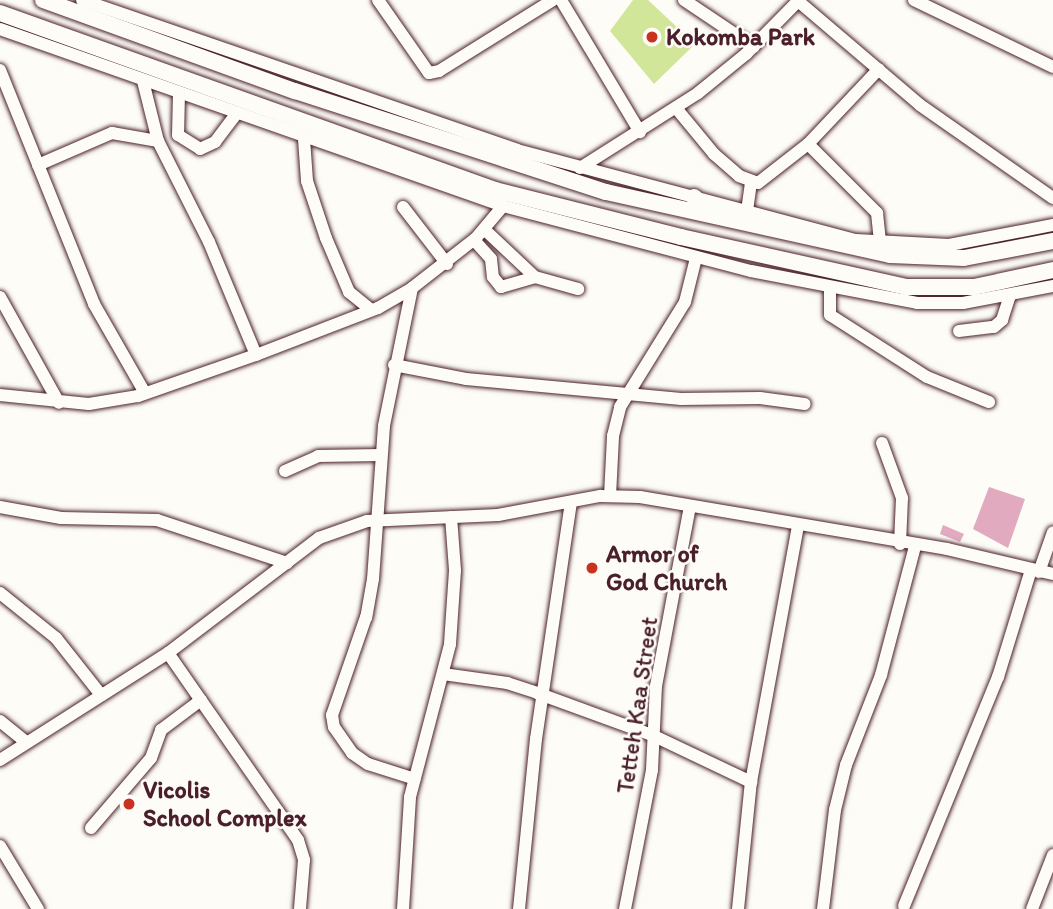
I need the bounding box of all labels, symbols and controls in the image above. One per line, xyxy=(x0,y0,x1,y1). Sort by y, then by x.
place label: Kokomba Park xyxy=(666,23,815,51)
marker: Kokomba Park xyxy=(644,29,660,45)
place label: Armor of God Church xyxy=(606,540,728,596)
marker: Armor of God Church xyxy=(584,560,600,576)
street label: Tetteh Kaa Street xyxy=(610,615,664,795)
place label: Vicolis School Complex xyxy=(143,776,306,832)
marker: Vicolis School Complex xyxy=(121,796,137,812)

